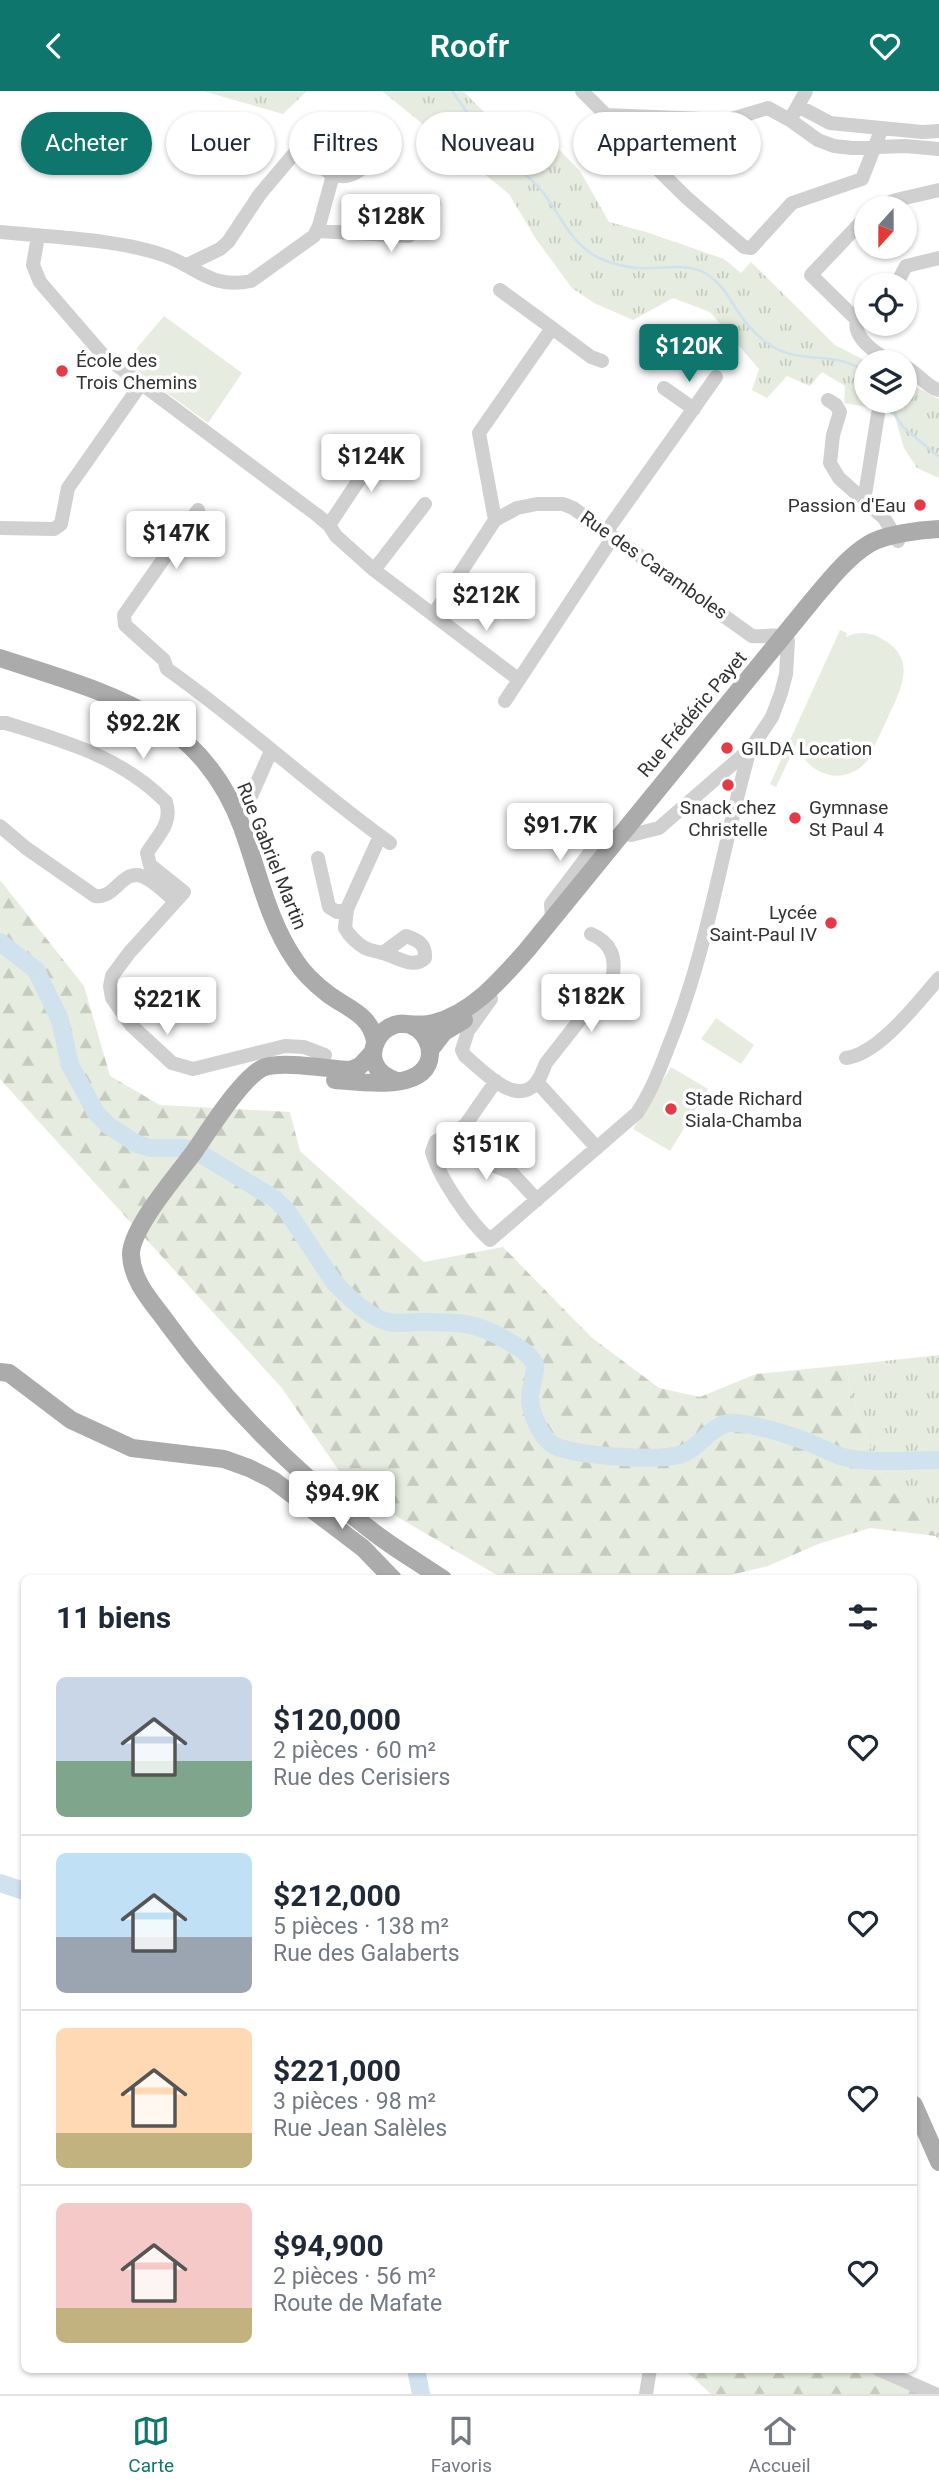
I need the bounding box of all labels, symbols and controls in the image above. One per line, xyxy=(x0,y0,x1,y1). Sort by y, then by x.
icon: back xyxy=(35,27,73,65)
text: Roofr xyxy=(430,27,509,65)
icon: heart xyxy=(866,27,904,65)
chip: Acheter xyxy=(21,112,152,175)
chip: Louer xyxy=(166,112,275,175)
chip: Filtres xyxy=(289,112,402,175)
chip: Nouveau xyxy=(416,112,559,175)
chip: Appartement xyxy=(573,112,761,175)
pin: $128K xyxy=(342,195,440,254)
north arrow xyxy=(854,196,917,259)
map controls xyxy=(854,196,917,413)
text: $128K xyxy=(357,203,425,230)
button: locate xyxy=(854,273,917,336)
pin: $120K xyxy=(640,324,738,384)
text: $120K xyxy=(655,333,723,360)
place label: École des Trois Chemins xyxy=(76,349,197,394)
button: layers xyxy=(854,350,917,413)
marker: École des Trois Chemins xyxy=(54,363,70,379)
pin: $124K xyxy=(322,435,420,494)
text: $124K xyxy=(337,443,405,470)
place label: Passion d'Eau xyxy=(788,494,906,517)
marker: Passion d'Eau xyxy=(912,497,928,513)
street label: Rue des Caramboles xyxy=(576,506,732,624)
pin: $147K xyxy=(127,511,225,571)
text: $147K xyxy=(142,520,210,547)
pin: $212K xyxy=(437,573,535,633)
text: $212K xyxy=(452,582,520,609)
street label: Rue Frédéric Payet xyxy=(633,646,751,782)
pin: $92.2K xyxy=(86,701,200,761)
text: $92.2K xyxy=(106,710,180,737)
place label: GILDA Location xyxy=(741,737,872,760)
marker: GILDA Location xyxy=(719,740,735,756)
marker: Snack chez Christelle xyxy=(720,777,736,793)
street label: Rue Gabriel Martin xyxy=(232,779,312,933)
place label: Snack chez Christelle xyxy=(680,796,776,841)
place label: Gymnase St Paul 4 xyxy=(809,796,888,841)
pin: $91.7K xyxy=(503,803,617,863)
marker: Gymnase St Paul 4 xyxy=(787,810,803,826)
text: $91.7K xyxy=(523,812,597,839)
place label: Lycée Saint-Paul IV xyxy=(710,901,817,946)
marker: Lycée Saint-Paul IV xyxy=(823,915,839,931)
pin: $182K xyxy=(542,975,640,1034)
pin: $221K xyxy=(118,977,216,1037)
text: $182K xyxy=(557,983,625,1010)
text: $221K xyxy=(133,986,201,1013)
place label: Stade Richard Siala-Chamba xyxy=(685,1087,802,1132)
marker: Stade Richard Siala-Chamba xyxy=(663,1101,679,1117)
pin: $151K xyxy=(437,1123,535,1182)
text: $151K xyxy=(452,1131,520,1158)
pin: $94.9K xyxy=(285,1471,399,1531)
text: $94.9K xyxy=(305,1480,379,1507)
icon: filters xyxy=(844,1598,882,1636)
text: 11 biens xyxy=(56,1600,171,1635)
text: $120,000 xyxy=(273,1702,401,1737)
icon: home xyxy=(112,1705,196,1789)
icon: heart xyxy=(844,1728,882,1766)
text: 2 pièces · 60 m² xyxy=(273,1737,436,1764)
text: Rue des Cerisiers xyxy=(273,1764,450,1791)
text: $212,000 xyxy=(273,1878,401,1913)
icon: home xyxy=(112,1881,196,1965)
icon: heart xyxy=(844,1904,882,1942)
text: 5 pièces · 138 m² xyxy=(273,1913,449,1940)
text: Rue des Galaberts xyxy=(273,1940,460,1967)
text: $221,000 xyxy=(273,2053,401,2088)
icon: home xyxy=(112,2056,196,2140)
icon: heart xyxy=(844,2079,882,2117)
text: 3 pièces · 98 m² xyxy=(273,2088,436,2115)
text: Rue Jean Salèles xyxy=(273,2115,447,2142)
text: $94,900 xyxy=(273,2228,384,2263)
icon: home xyxy=(112,2231,196,2315)
icon: heart xyxy=(844,2254,882,2292)
text: 2 pièces · 56 m² xyxy=(273,2263,436,2290)
text: Route de Mafate xyxy=(273,2290,442,2317)
tab: Carte xyxy=(128,2412,174,2477)
tab: Favoris xyxy=(431,2412,492,2477)
tab: Accueil xyxy=(749,2412,811,2477)

